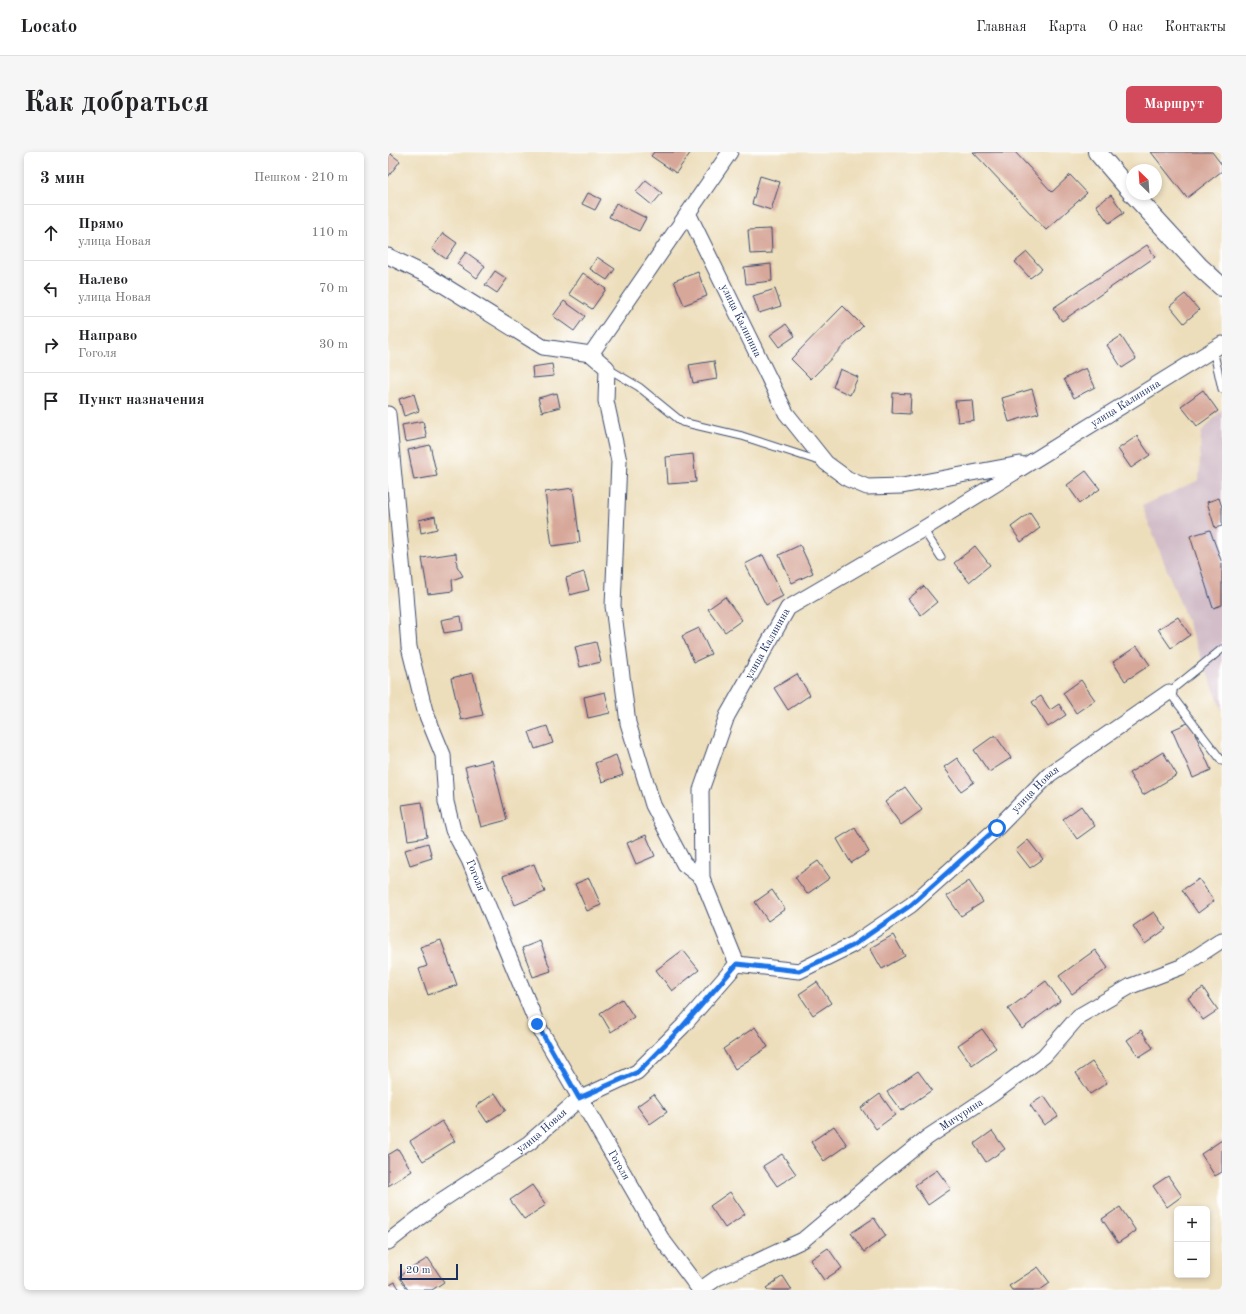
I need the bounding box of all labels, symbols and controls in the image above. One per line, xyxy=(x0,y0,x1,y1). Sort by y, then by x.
text: Locato xyxy=(20,18,77,37)
text: Главная xyxy=(976,20,1026,34)
text: Карта xyxy=(1048,20,1086,34)
text: О нас xyxy=(1108,20,1143,34)
text: Контакты xyxy=(1165,20,1226,34)
button: Маршрут xyxy=(1126,86,1222,123)
text: Как добраться xyxy=(24,90,209,118)
north arrow xyxy=(1126,164,1162,200)
text: 3 мин xyxy=(40,170,85,187)
text: Пешком · 210 m xyxy=(254,171,348,184)
text: Прямо xyxy=(78,217,124,232)
icon: ahead xyxy=(40,222,62,244)
text: 110 m xyxy=(311,226,348,239)
text: улица Новая xyxy=(78,235,151,248)
text: Налево xyxy=(78,273,128,288)
icon: left xyxy=(40,278,62,300)
text: 70 m xyxy=(319,282,348,295)
street label: улица Калинина xyxy=(718,283,763,359)
text: улица Новая xyxy=(78,291,151,304)
text: Направо xyxy=(78,329,137,344)
icon: right xyxy=(40,334,62,356)
text: 30 m xyxy=(319,338,348,351)
text: Гоголя xyxy=(78,347,117,360)
street label: улица Калинина xyxy=(1089,378,1163,429)
icon: arrive xyxy=(40,390,62,412)
text: Пункт назначения xyxy=(78,393,205,408)
street label: улица Калинина xyxy=(743,606,792,681)
street label: улица Новая xyxy=(1010,764,1061,815)
route start xyxy=(988,819,1006,837)
street label: Гоголя xyxy=(464,858,487,893)
route end xyxy=(528,1015,546,1033)
street label: Мичурина xyxy=(938,1096,986,1133)
street label: улица Новая xyxy=(515,1107,569,1155)
street label: Гоголя xyxy=(606,1148,632,1182)
map controls xyxy=(1174,1206,1210,1278)
button: + xyxy=(1174,1206,1210,1242)
button: − xyxy=(1174,1242,1210,1278)
scale bar xyxy=(400,1262,458,1281)
text: 20 m xyxy=(406,1265,431,1276)

